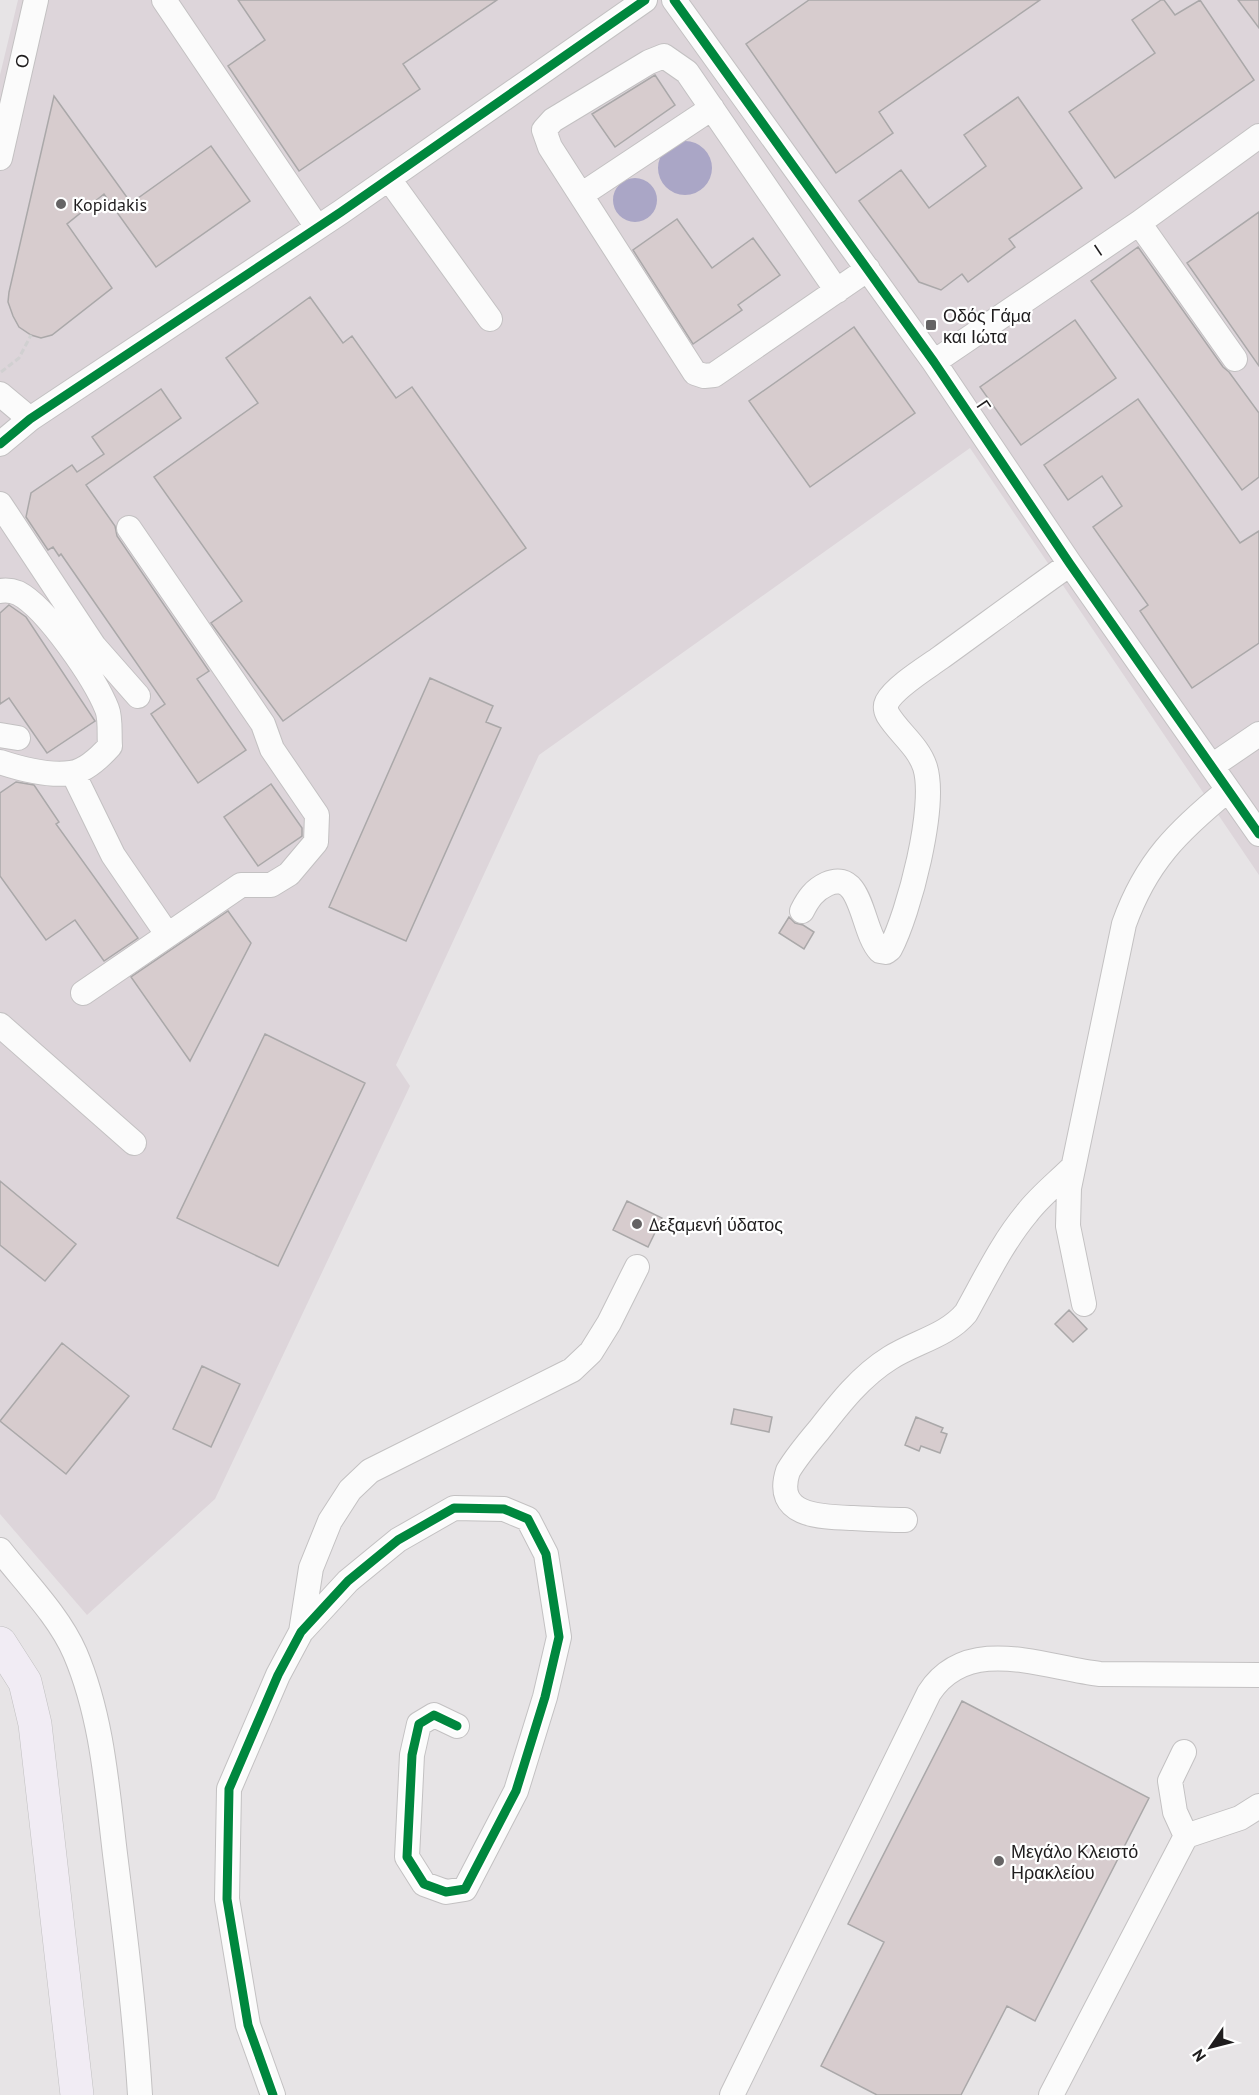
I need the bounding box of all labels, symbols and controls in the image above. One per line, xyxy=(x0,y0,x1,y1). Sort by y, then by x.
street label: Ο xyxy=(9,52,35,70)
place label: Kopidakis xyxy=(73,193,147,216)
marker: Kopidakis xyxy=(54,197,68,211)
street label: Ι xyxy=(1089,239,1107,261)
place label: Οδός Γάμα και Ιώτα xyxy=(943,304,1031,348)
marker: Οδός Γάμα και Ιώτα xyxy=(924,318,938,332)
street label: Γ xyxy=(972,395,996,417)
place label: Δεξαμενή ύδατος xyxy=(649,1213,783,1236)
marker: Δεξαμενή ύδατος xyxy=(630,1217,644,1231)
place label: Μεγάλο Κλειστό Ηρακλείου xyxy=(1011,1840,1138,1884)
marker: Μεγάλο Κλειστό Ηρακλείου xyxy=(992,1854,1006,1868)
north arrow xyxy=(1181,2017,1241,2077)
text: N xyxy=(1188,2046,1210,2066)

